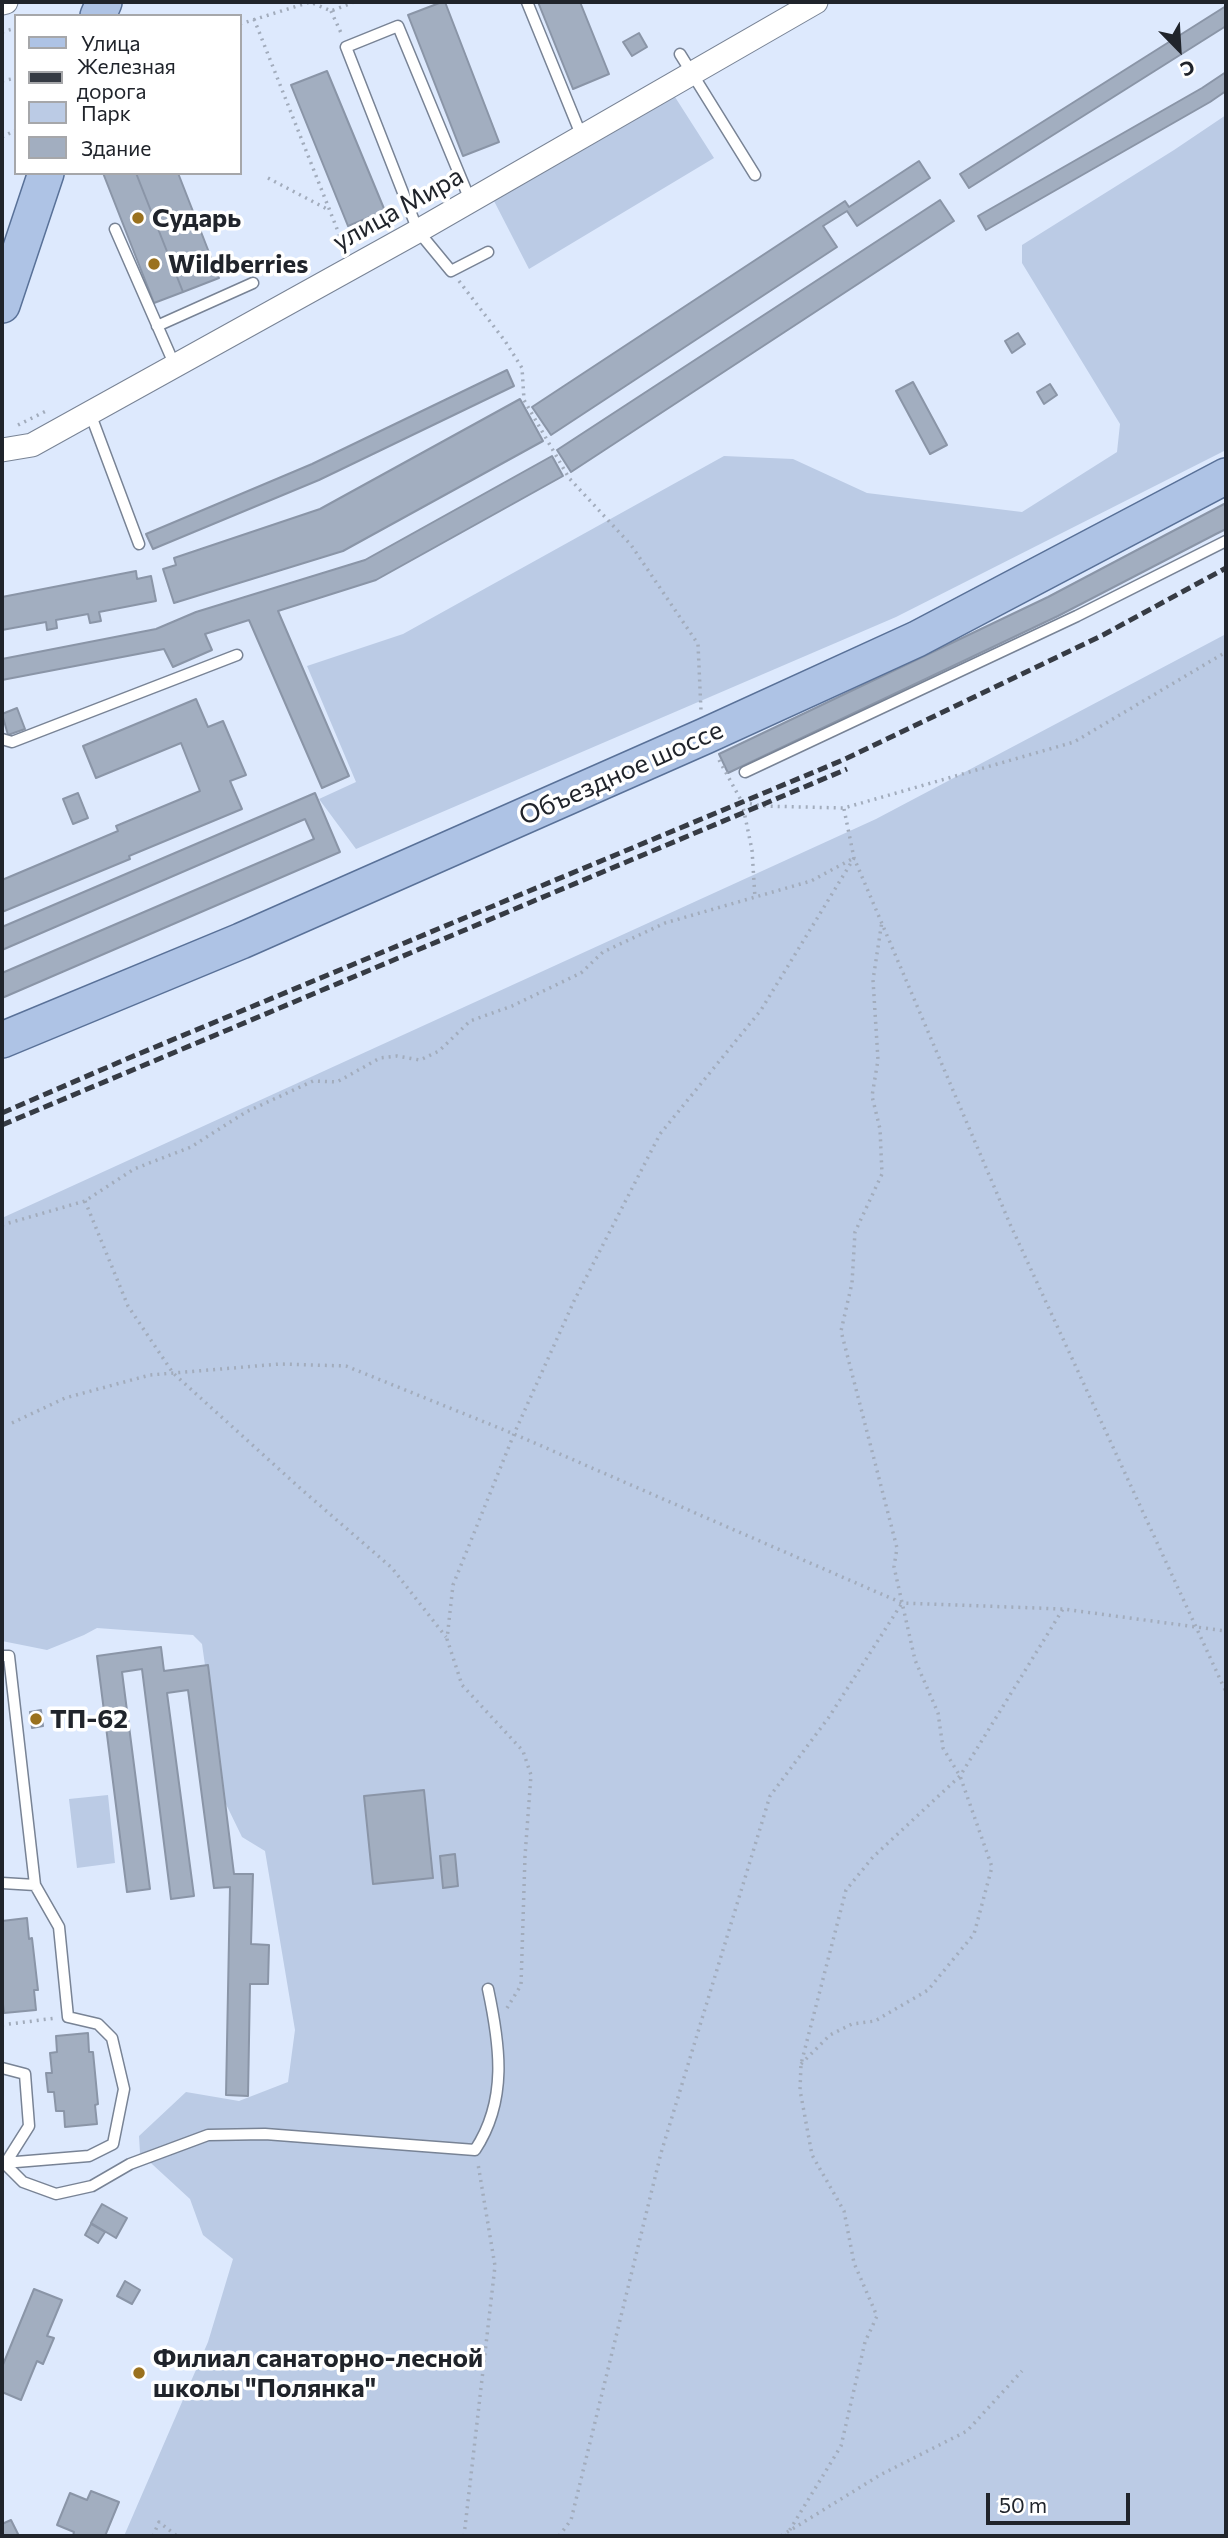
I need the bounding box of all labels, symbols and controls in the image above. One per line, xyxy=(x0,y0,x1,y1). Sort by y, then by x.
legend xyxy=(14,14,242,175)
north arrow xyxy=(1144,14,1214,84)
text: Улица xyxy=(81,30,140,55)
text: Железная дорога xyxy=(77,53,176,103)
text: С xyxy=(1177,55,1198,82)
text: Парк xyxy=(81,100,131,125)
text: Здание xyxy=(81,135,151,160)
street label: улица Мира xyxy=(327,160,469,258)
place label: Сударь xyxy=(152,202,241,234)
marker: Сударь xyxy=(130,210,146,226)
place label: Wildberries xyxy=(168,248,308,280)
marker: Wildberries xyxy=(146,256,162,272)
street label: Объездное шоссе xyxy=(514,714,728,832)
place label: ТП-62 xyxy=(50,1703,128,1735)
marker: ТП-62 xyxy=(28,1711,44,1727)
place label: Филиал санаторно-лесной школы "Полянка" xyxy=(153,2342,483,2404)
marker: Филиал санаторно-лесной школы "Полянка" xyxy=(131,2365,147,2381)
scale bar xyxy=(990,2478,1134,2522)
text: 50 m xyxy=(999,2492,1047,2517)

